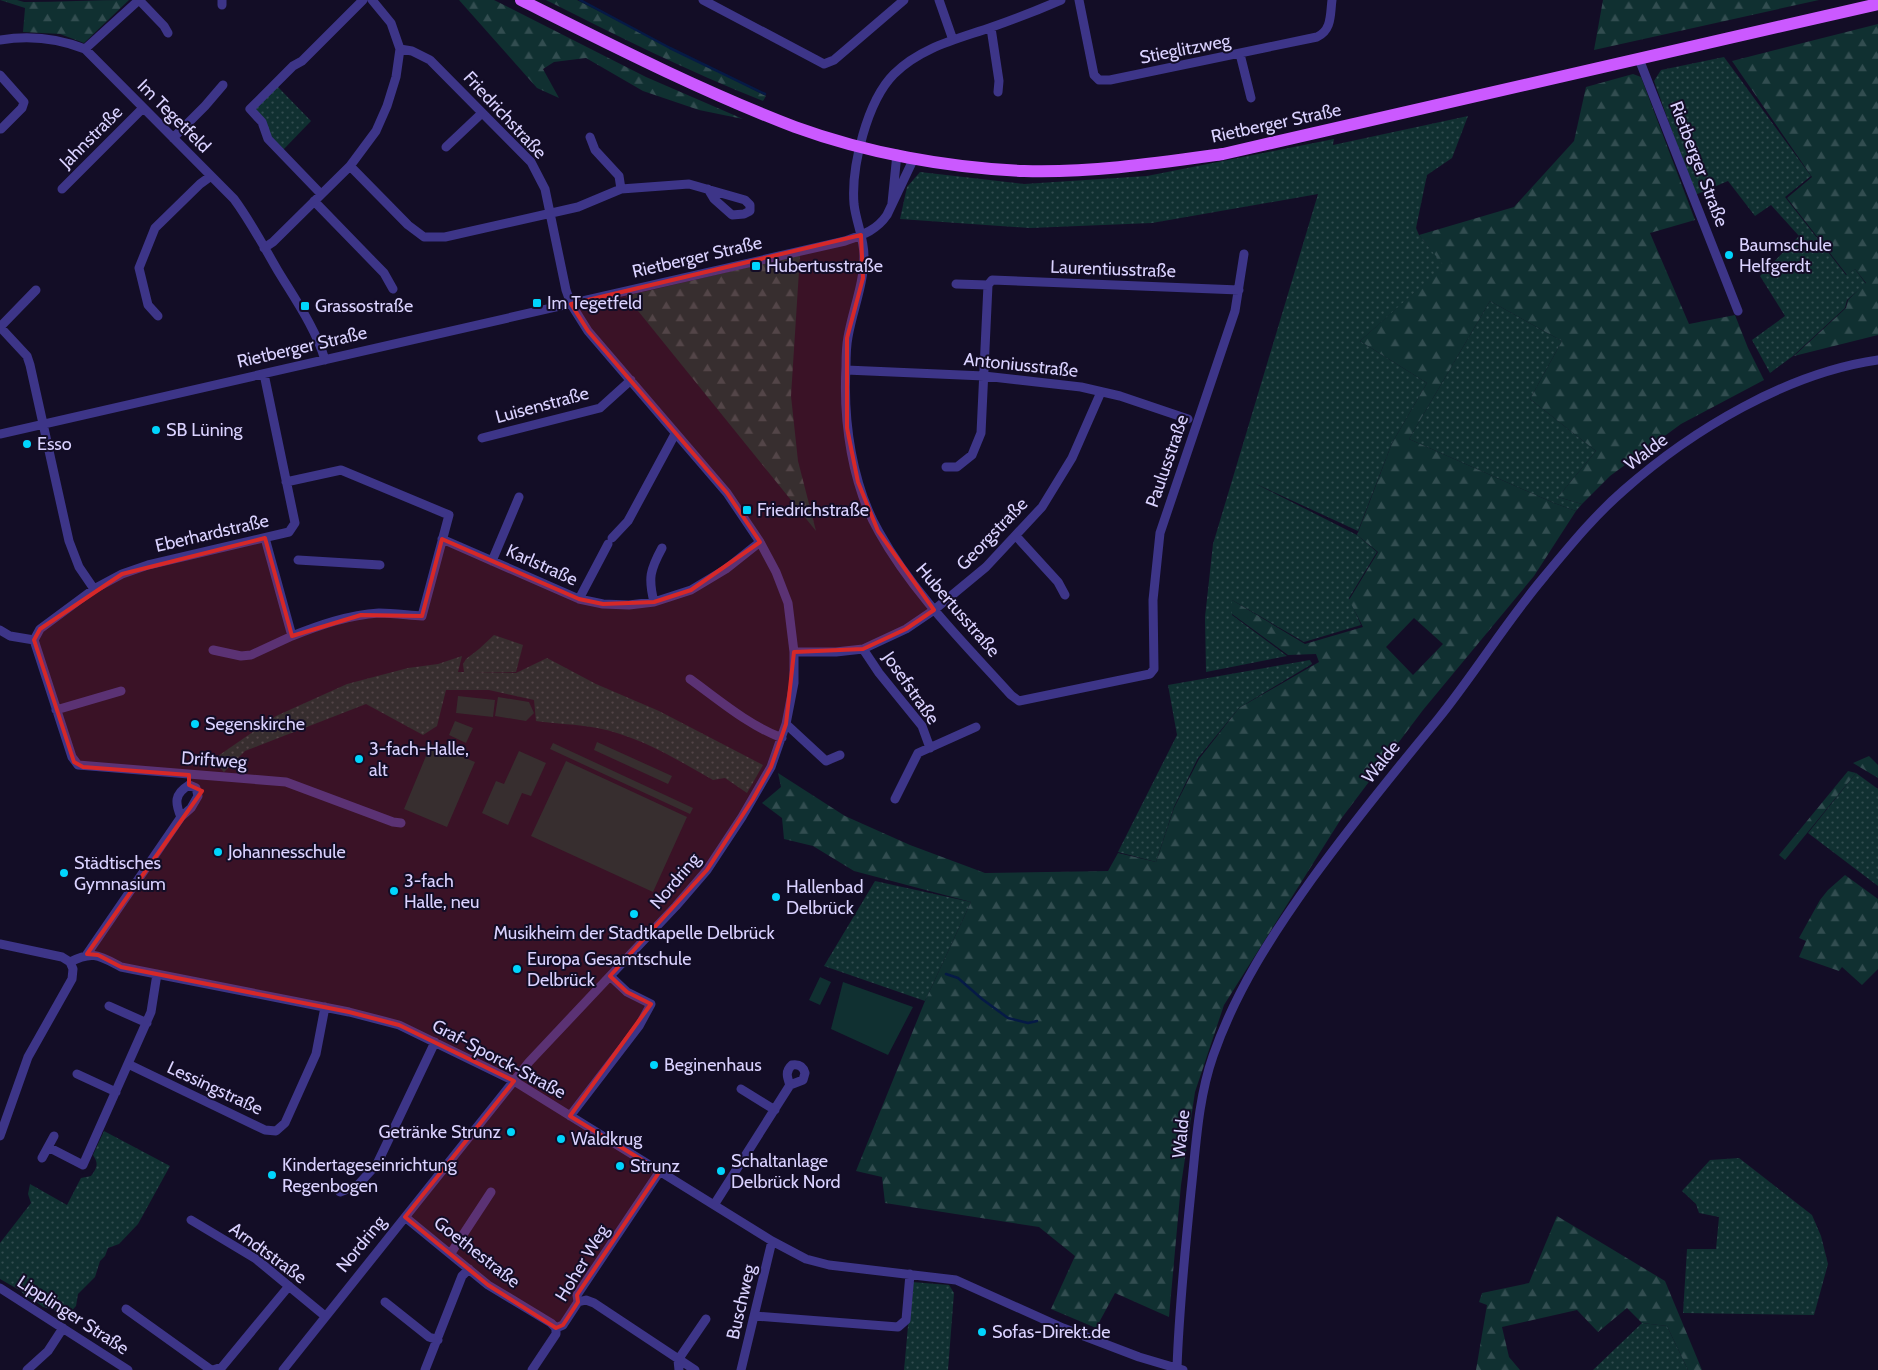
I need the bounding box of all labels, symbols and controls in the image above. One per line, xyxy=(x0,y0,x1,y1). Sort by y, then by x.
street label: Stieglitzweg xyxy=(1138,29,1233,69)
street label: Friedrichstraße xyxy=(459,67,551,163)
street label: Im Tegetfeld xyxy=(133,75,215,157)
street label: Rietberger Straße xyxy=(1209,98,1343,148)
street label: Rietberger Straße xyxy=(1665,98,1733,230)
street label: Jahnstraße xyxy=(54,101,127,174)
street label: Rietberger Straße xyxy=(630,231,764,283)
place label: Baumschule Helfgerdt xyxy=(1739,234,1832,277)
marker: Baumschule Helfgerdt xyxy=(1723,249,1735,261)
place label: Hubertusstraße xyxy=(766,255,883,277)
street label: Laurentiusstraße xyxy=(1050,256,1176,282)
marker: Hubertusstraße xyxy=(750,260,762,272)
place label: Im Tegetfeld xyxy=(547,292,642,314)
place label: Grassostraße xyxy=(315,295,413,317)
marker: Im Tegetfeld xyxy=(531,297,543,309)
marker: Grassostraße xyxy=(299,300,311,312)
street label: Rietberger Straße xyxy=(235,321,369,373)
street label: Antoniusstraße xyxy=(963,348,1079,382)
street label: Luisenstraße xyxy=(493,382,591,428)
street label: Paulusstraße xyxy=(1141,412,1193,510)
place label: SB Lüning xyxy=(166,419,244,441)
marker: SB Lüning xyxy=(150,424,162,436)
street label: Walde xyxy=(1620,429,1672,475)
place label: Esso xyxy=(37,433,72,455)
marker: Esso xyxy=(21,438,33,450)
street label: Georgstraße xyxy=(952,493,1032,575)
place label: Friedrichstraße xyxy=(757,499,869,521)
marker: Friedrichstraße xyxy=(741,504,753,516)
street label: Eberhardstraße xyxy=(153,509,271,557)
street label: Karlstraße xyxy=(503,539,581,591)
street label: Hubertusstraße xyxy=(911,559,1005,661)
street label: Josefstraße xyxy=(877,646,944,729)
place label: Segenskirche xyxy=(205,713,305,735)
marker: Segenskirche xyxy=(189,718,201,730)
street label: Walde xyxy=(1357,736,1405,788)
place label: 3-fach-Halle, alt xyxy=(369,738,469,781)
street label: Driftweg xyxy=(180,747,249,773)
marker: 3-fach-Halle, alt xyxy=(353,753,365,765)
place label: Johannesschule xyxy=(227,841,346,863)
marker: Johannesschule xyxy=(212,846,224,858)
street label: Nordring xyxy=(645,848,705,913)
place label: Städtisches Gymnasium xyxy=(74,852,166,895)
marker: Städtisches Gymnasium xyxy=(58,867,70,879)
place label: 3-fach Halle, neu xyxy=(404,870,479,913)
place label: Hallenbad Delbrück xyxy=(786,876,863,919)
marker: 3-fach Halle, neu xyxy=(388,885,400,897)
marker: Hallenbad Delbrück xyxy=(770,891,782,903)
marker: Musikheim der Stadtkapelle Delbrück xyxy=(628,908,640,920)
place label: Musikheim der Stadtkapelle Delbrück xyxy=(493,922,775,944)
place label: Europa Gesamtschule Delbrück xyxy=(527,948,691,991)
marker: Europa Gesamtschule Delbrück xyxy=(511,963,523,975)
street label: Graf-Sporck-Straße xyxy=(428,1014,570,1104)
place label: Beginenhaus xyxy=(664,1054,762,1076)
street label: Lessingstraße xyxy=(164,1056,266,1120)
marker: Beginenhaus xyxy=(648,1059,660,1071)
street label: Walde xyxy=(1168,1109,1194,1159)
place label: Getränke Strunz xyxy=(379,1121,502,1143)
marker: Getränke Strunz xyxy=(505,1126,517,1138)
place label: Waldkrug xyxy=(571,1128,643,1150)
marker: Waldkrug xyxy=(555,1133,567,1145)
place label: Schaltanlage Delbrück Nord xyxy=(731,1150,841,1193)
place label: Kindertageseinrichtung Regenbogen xyxy=(282,1154,458,1197)
place label: Strunz xyxy=(630,1155,680,1177)
marker: Strunz xyxy=(614,1160,626,1172)
marker: Schaltanlage Delbrück Nord xyxy=(715,1165,727,1177)
marker: Kindertageseinrichtung Regenbogen xyxy=(266,1169,278,1181)
street label: Nordring xyxy=(332,1211,391,1277)
street label: Goethestraße xyxy=(429,1212,525,1292)
street label: Arndtstraße xyxy=(225,1218,311,1288)
street label: Hoher Weg xyxy=(551,1220,614,1305)
street label: Buschweg xyxy=(722,1261,761,1342)
street label: Lipplinger Straße xyxy=(13,1271,133,1359)
place label: Sofas-Direkt.de xyxy=(992,1321,1110,1343)
marker: Sofas-Direkt.de xyxy=(976,1326,988,1338)

